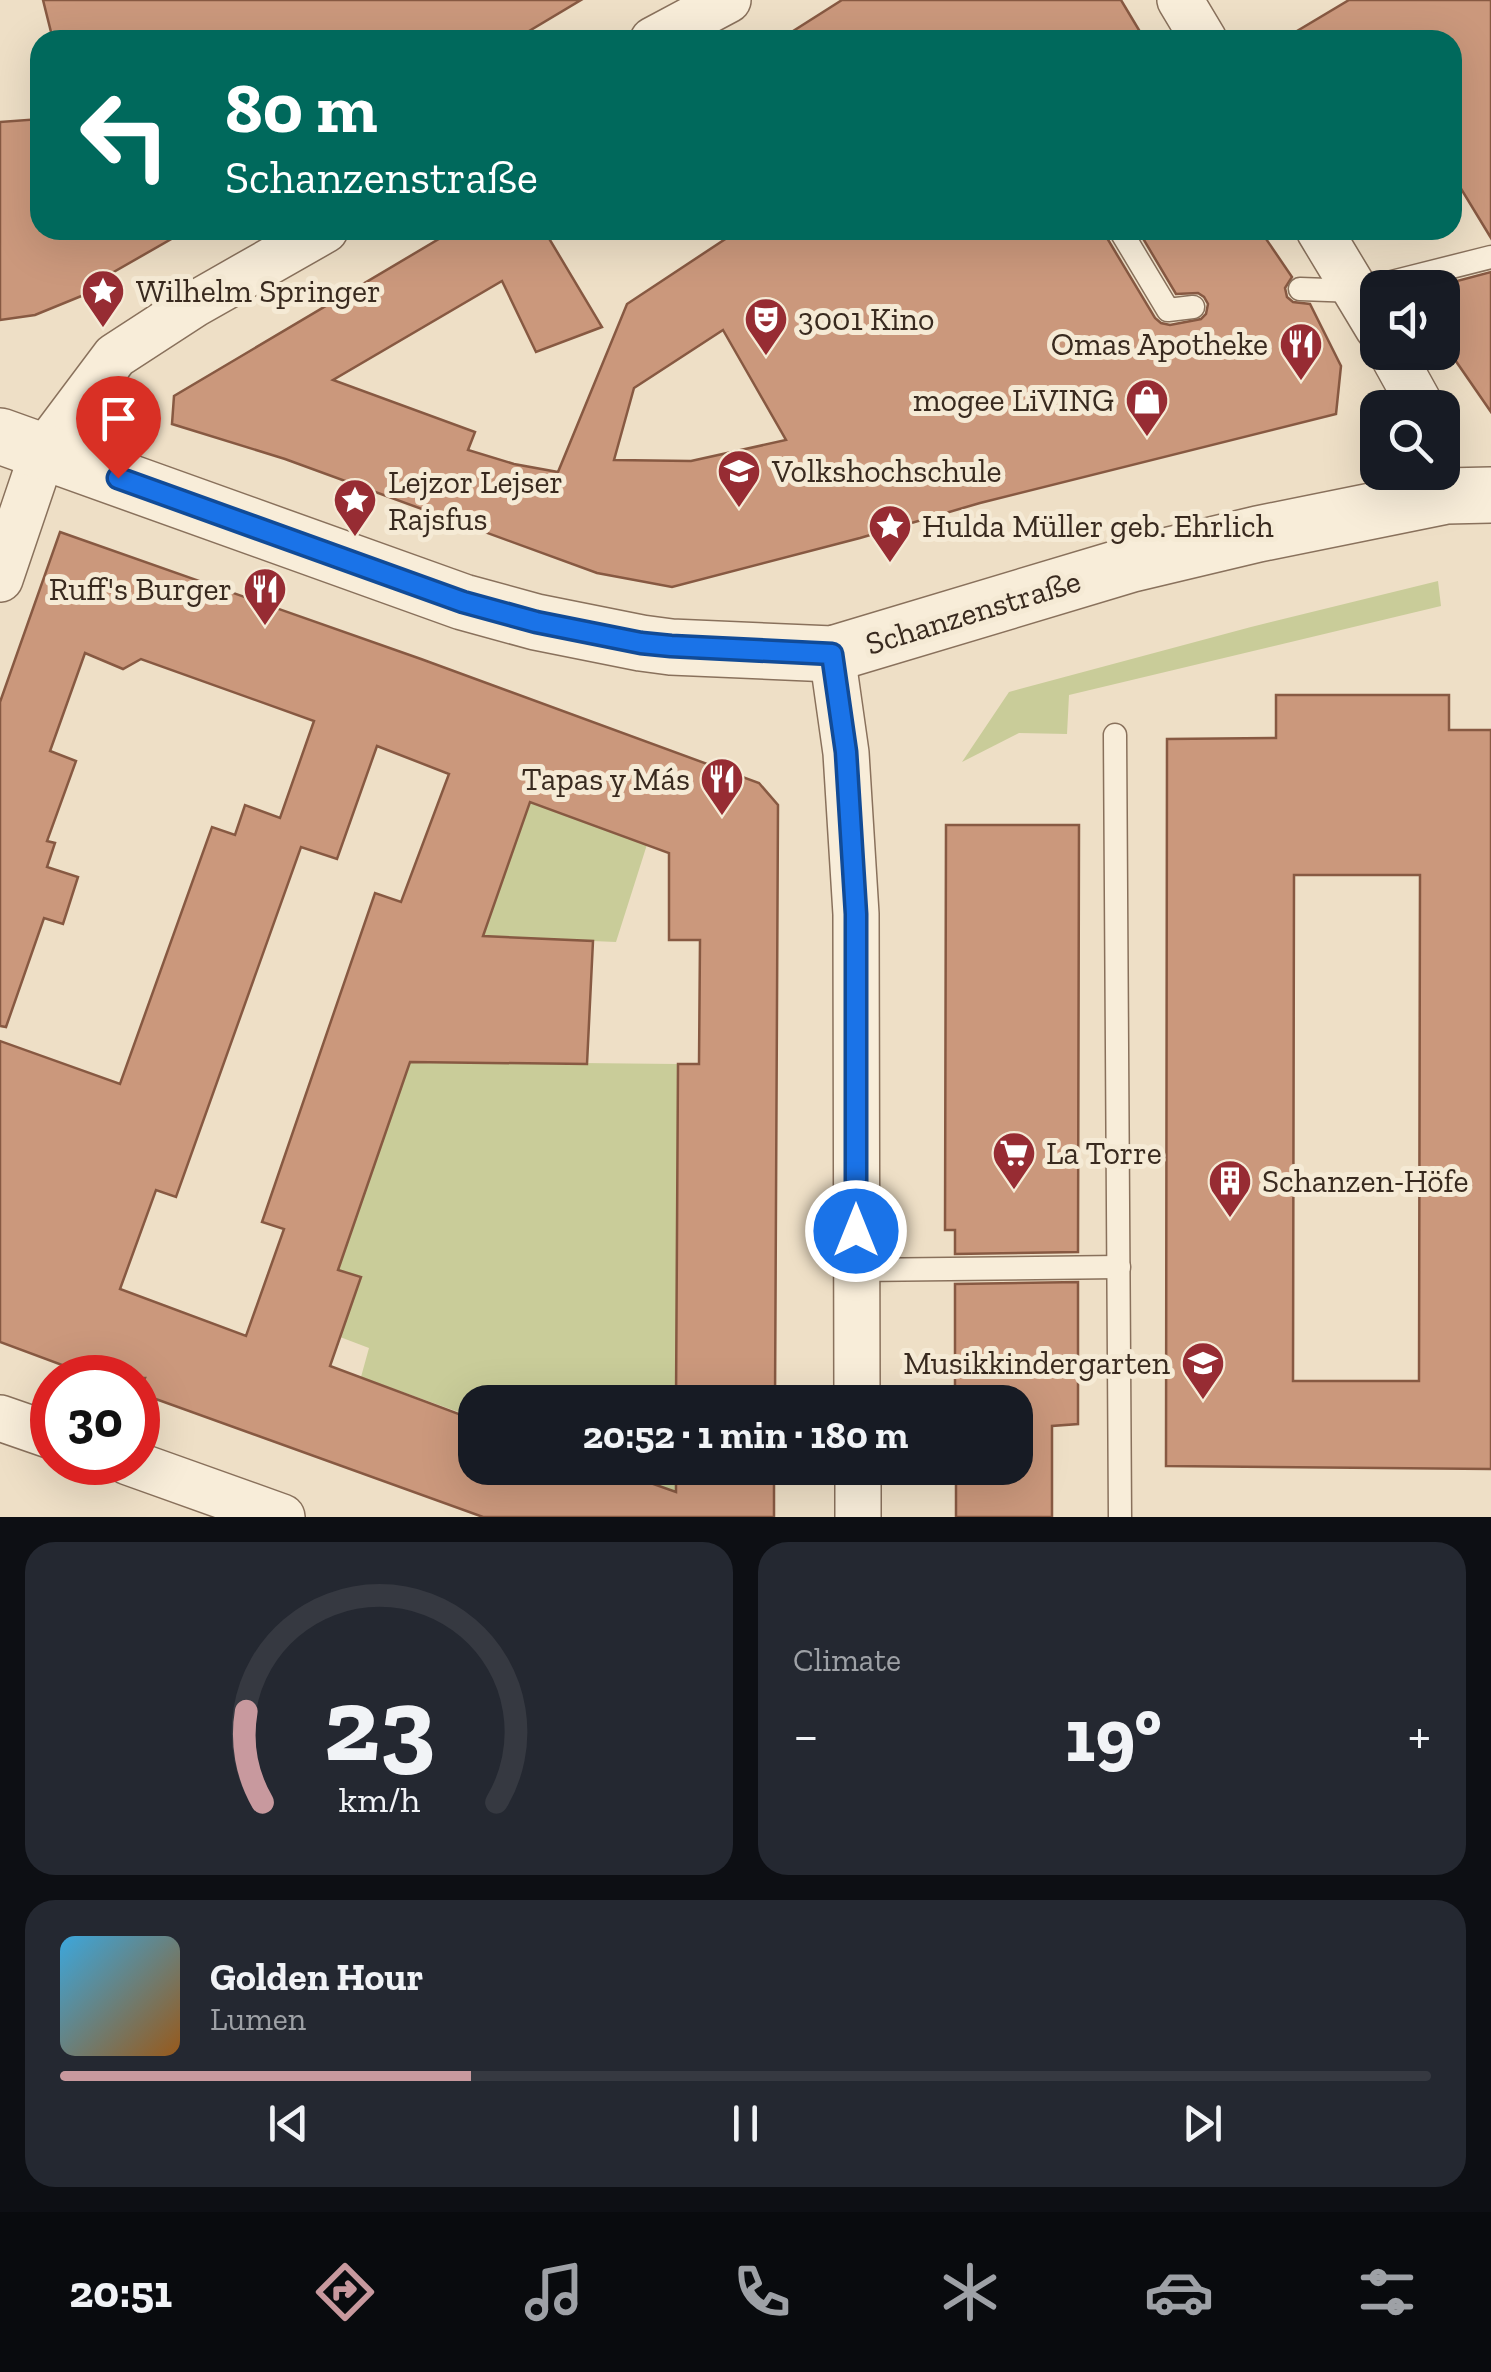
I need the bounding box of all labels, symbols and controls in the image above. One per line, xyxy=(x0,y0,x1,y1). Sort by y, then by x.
text: 80 m xyxy=(225,66,377,150)
icon: left xyxy=(60,70,190,200)
text: Schanzenstraße xyxy=(225,151,538,205)
place icon: Wilhelm Springer xyxy=(80,268,126,329)
map controls xyxy=(1360,270,1460,490)
button: sound xyxy=(1360,270,1460,370)
place label: Wilhelm Springer xyxy=(136,272,381,310)
theatre icon: 3001 Kino xyxy=(743,296,789,357)
place label: 3001 Kino xyxy=(798,300,934,338)
restaurant icon: Omas Apotheke xyxy=(1278,321,1324,382)
place label: Omas Apotheke xyxy=(1051,325,1268,363)
pin xyxy=(76,376,161,479)
shop icon: mogee LiVING xyxy=(1124,377,1170,438)
place label: mogee LiVING xyxy=(913,381,1114,419)
button: search xyxy=(1360,390,1460,490)
icon: arrive xyxy=(91,391,146,446)
school or university icon: Volkshochschule xyxy=(716,448,762,509)
place label: Volkshochschule xyxy=(771,452,1001,490)
place label: Lejzor Lejser Rajsfus xyxy=(388,463,563,538)
place icon: Lejzor Lejser Rajsfus xyxy=(332,477,378,538)
place icon: Hulda Müller geb. Ehrlich xyxy=(867,503,913,564)
place label: Hulda Müller geb. Ehrlich xyxy=(922,507,1274,545)
street label: Schanzenstraße xyxy=(861,561,1085,663)
restaurant icon: Ruff's Burger xyxy=(242,566,288,627)
place label: Ruff's Burger xyxy=(49,570,232,608)
restaurant icon: Tapas y Más xyxy=(699,756,745,817)
place label: Tapas y Más xyxy=(522,760,690,798)
supermarket icon: La Torre xyxy=(991,1130,1037,1191)
place label: La Torre xyxy=(1046,1134,1162,1172)
building icon: Schanzen-Höfe xyxy=(1207,1158,1253,1219)
place label: Schanzen-Höfe xyxy=(1262,1162,1469,1200)
position arrow xyxy=(804,1179,908,1283)
school or university icon: Musikkindergarten xyxy=(1180,1340,1226,1401)
place label: Musikkindergarten xyxy=(903,1344,1171,1382)
speed limit sign: 30 xyxy=(30,1355,160,1485)
text: 20:52 · 1 min · 180 m xyxy=(583,1412,908,1458)
text: Climate xyxy=(793,1641,901,1679)
text: 23 xyxy=(323,1662,435,1787)
text: 19° xyxy=(1065,1690,1162,1780)
text: − xyxy=(793,1702,819,1768)
text: + xyxy=(1408,1702,1431,1768)
text: km/h xyxy=(338,1778,420,1821)
text: Golden Hour xyxy=(210,1954,423,2000)
text: Lumen xyxy=(210,2000,306,2038)
icon: previous xyxy=(261,2096,316,2151)
icon: pause xyxy=(718,2096,773,2151)
icon: next xyxy=(1175,2096,1230,2151)
icon: directions xyxy=(310,2257,380,2327)
icon: music xyxy=(519,2257,589,2327)
icon: phone xyxy=(727,2257,797,2327)
icon: climate xyxy=(935,2257,1005,2327)
icon: car xyxy=(1144,2257,1214,2327)
icon: filters xyxy=(1352,2257,1422,2327)
text: 20:51 xyxy=(69,2265,172,2319)

